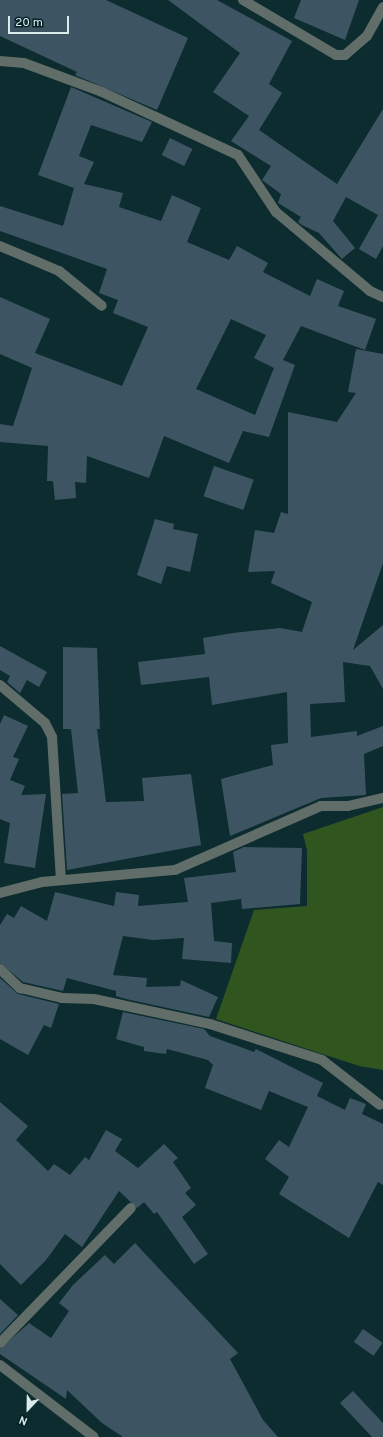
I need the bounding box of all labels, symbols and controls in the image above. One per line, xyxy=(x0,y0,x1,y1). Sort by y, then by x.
scale bar xyxy=(10,8,71,34)
text: 20 m xyxy=(15,15,43,31)
north arrow xyxy=(8,1389,48,1429)
text: N xyxy=(17,1412,30,1428)

